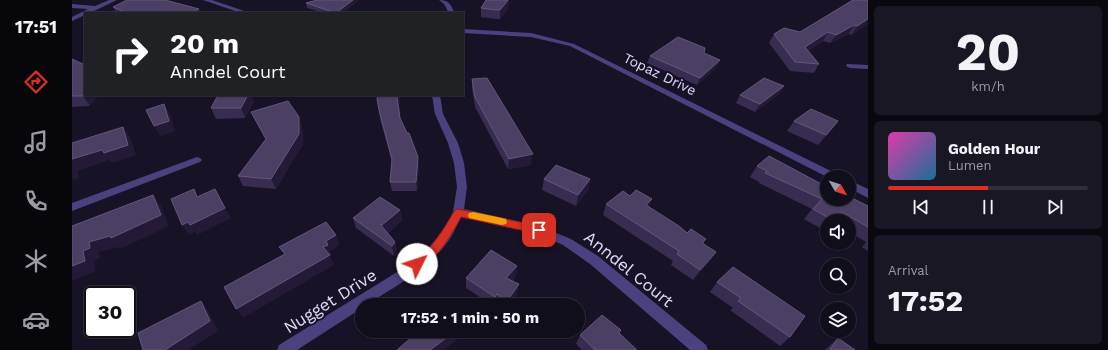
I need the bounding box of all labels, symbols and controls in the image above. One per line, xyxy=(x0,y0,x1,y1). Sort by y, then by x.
text: 17:51 xyxy=(15,16,57,37)
text: 20 xyxy=(956,22,1020,83)
text: 20 m xyxy=(170,27,239,60)
icon: right xyxy=(104,28,156,80)
street label: Topaz Drive xyxy=(621,49,699,99)
text: Anndel Court xyxy=(170,61,285,82)
icon: directions xyxy=(22,68,50,96)
text: km/h xyxy=(971,79,1005,94)
icon: music xyxy=(22,128,50,156)
text: Golden Hour xyxy=(948,140,1040,158)
text: Lumen xyxy=(948,158,992,173)
north arrow xyxy=(820,170,856,206)
map controls xyxy=(820,170,856,338)
icon: phone xyxy=(22,187,50,215)
icon: previous xyxy=(910,196,932,218)
icon: pause xyxy=(977,196,999,218)
icon: next xyxy=(1044,196,1066,218)
pin xyxy=(522,213,556,247)
button: sound xyxy=(820,214,856,250)
icon: arrive xyxy=(528,219,550,241)
street label: Anndel Court xyxy=(580,227,678,311)
position arrow xyxy=(396,243,438,285)
icon: climate xyxy=(22,247,50,275)
button: search xyxy=(820,258,856,294)
text: Arrival xyxy=(888,263,929,278)
street label: Nugget Drive xyxy=(280,265,380,337)
text: 17:52 xyxy=(888,283,963,318)
speed limit sign: 30 xyxy=(84,286,136,338)
button: layers xyxy=(820,302,856,338)
icon: car xyxy=(22,306,50,334)
text: 17:52 · 1 min · 50 m xyxy=(401,309,539,327)

